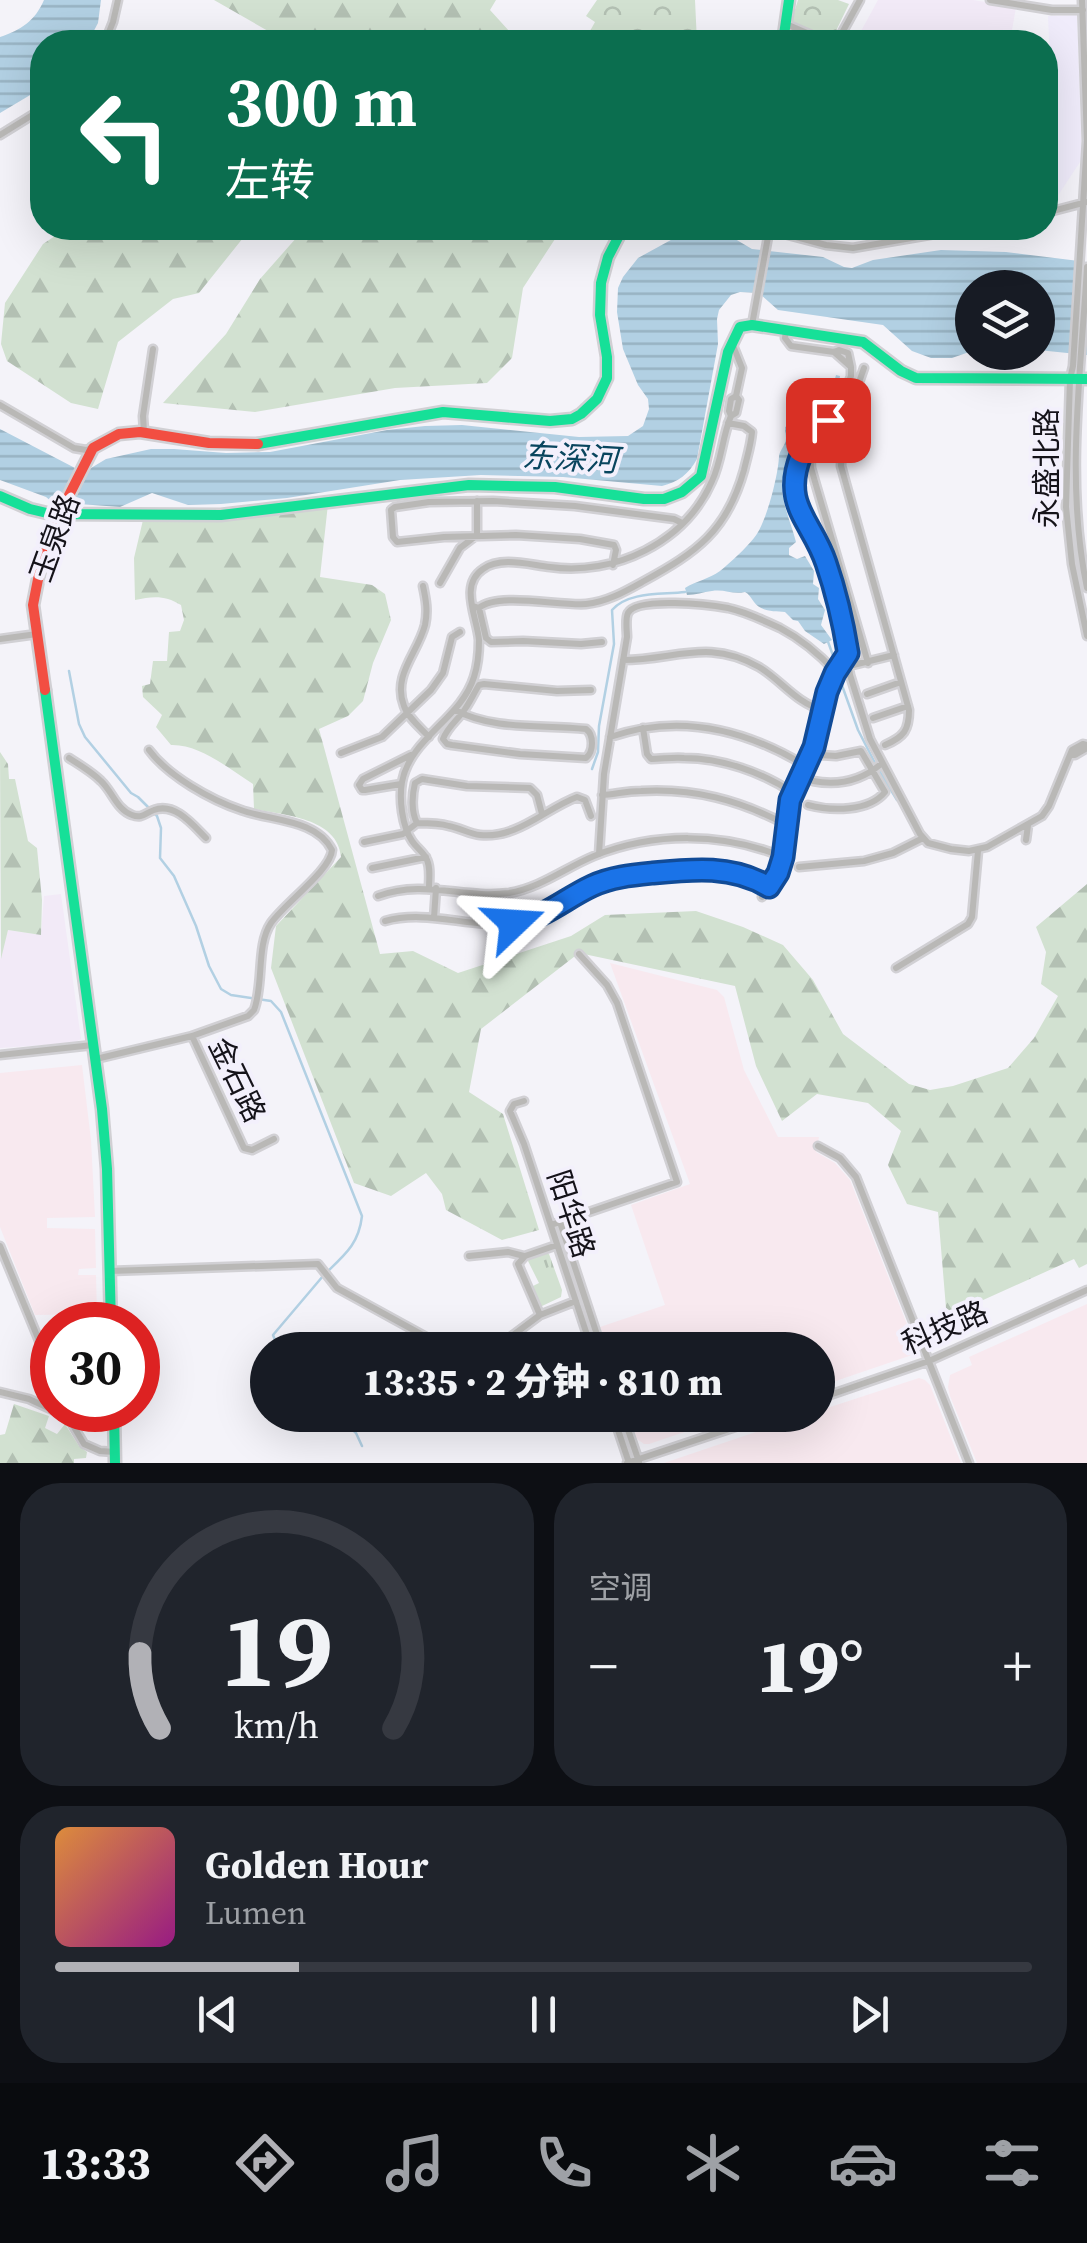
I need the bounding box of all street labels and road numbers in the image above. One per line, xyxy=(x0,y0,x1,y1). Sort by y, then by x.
street label: 永盛北路 xyxy=(1026,408,1067,528)
street label: 玉泉路 xyxy=(20,489,89,587)
street label: 金石路 xyxy=(199,1030,276,1129)
street label: 阳华路 xyxy=(538,1165,605,1263)
street label: 科技路 xyxy=(895,1291,994,1364)

